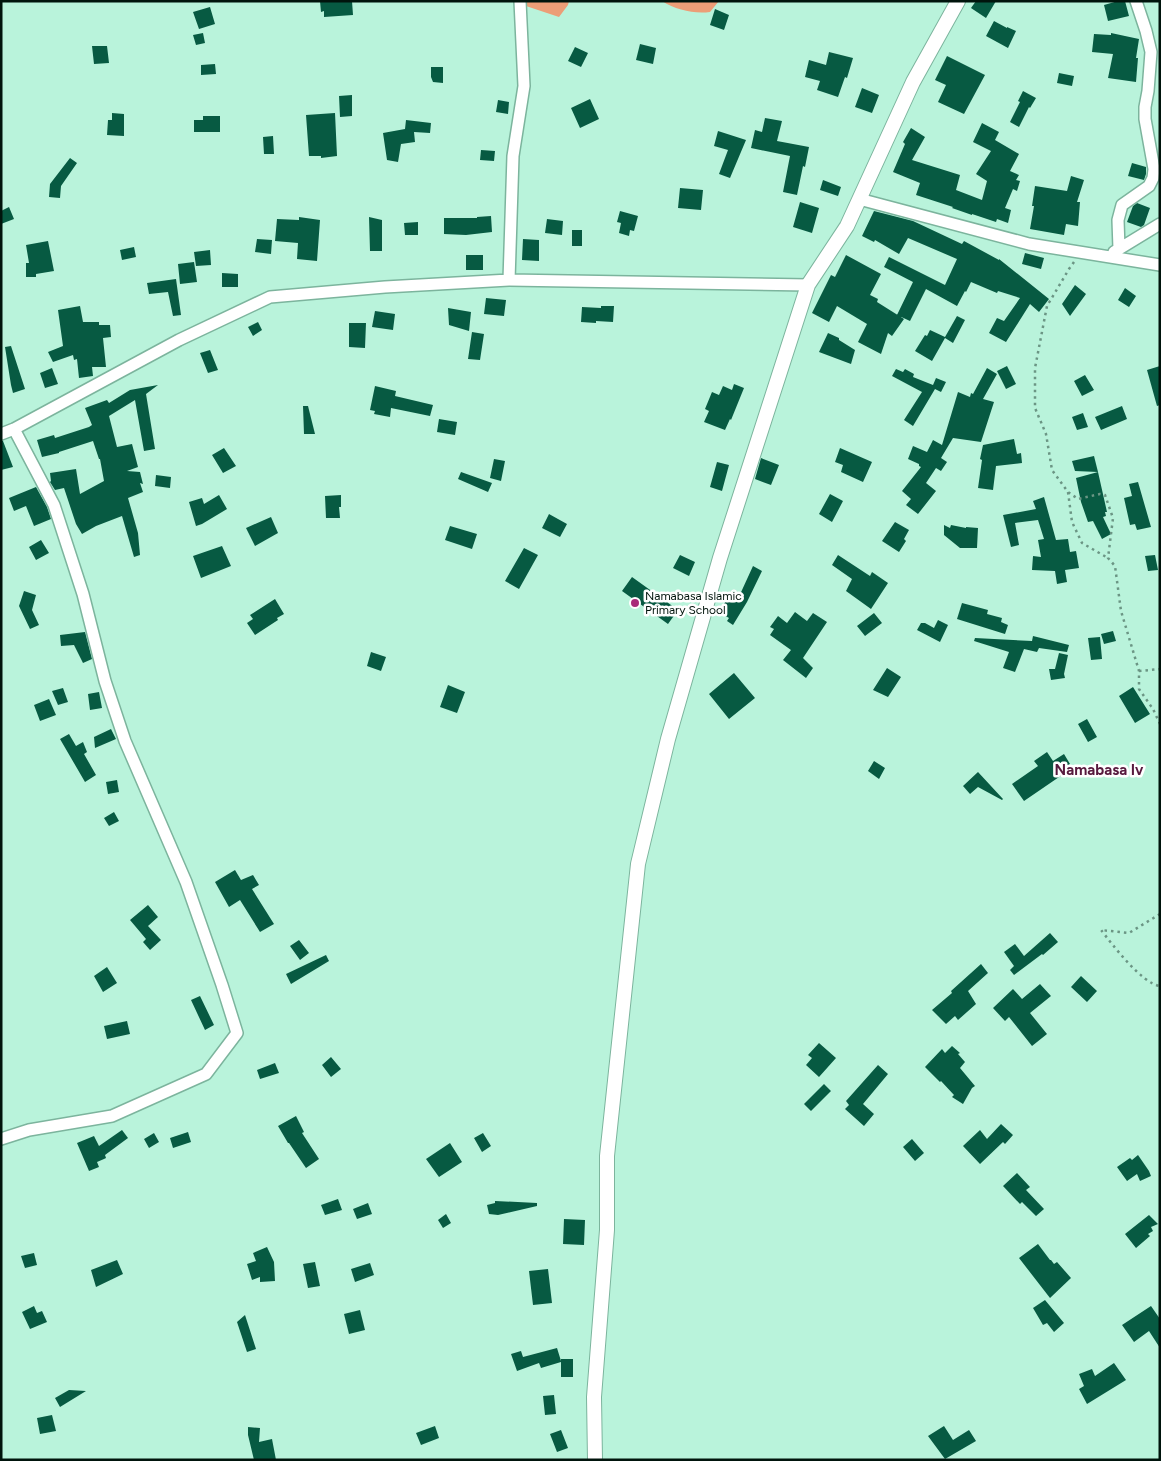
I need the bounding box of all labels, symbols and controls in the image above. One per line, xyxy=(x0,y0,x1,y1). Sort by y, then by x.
place label: Namabasa Islamic Primary School xyxy=(645,589,742,617)
marker: Namabasa Islamic Primary School xyxy=(629,597,641,609)
district label: Namabasa Iv xyxy=(1055,761,1144,779)

